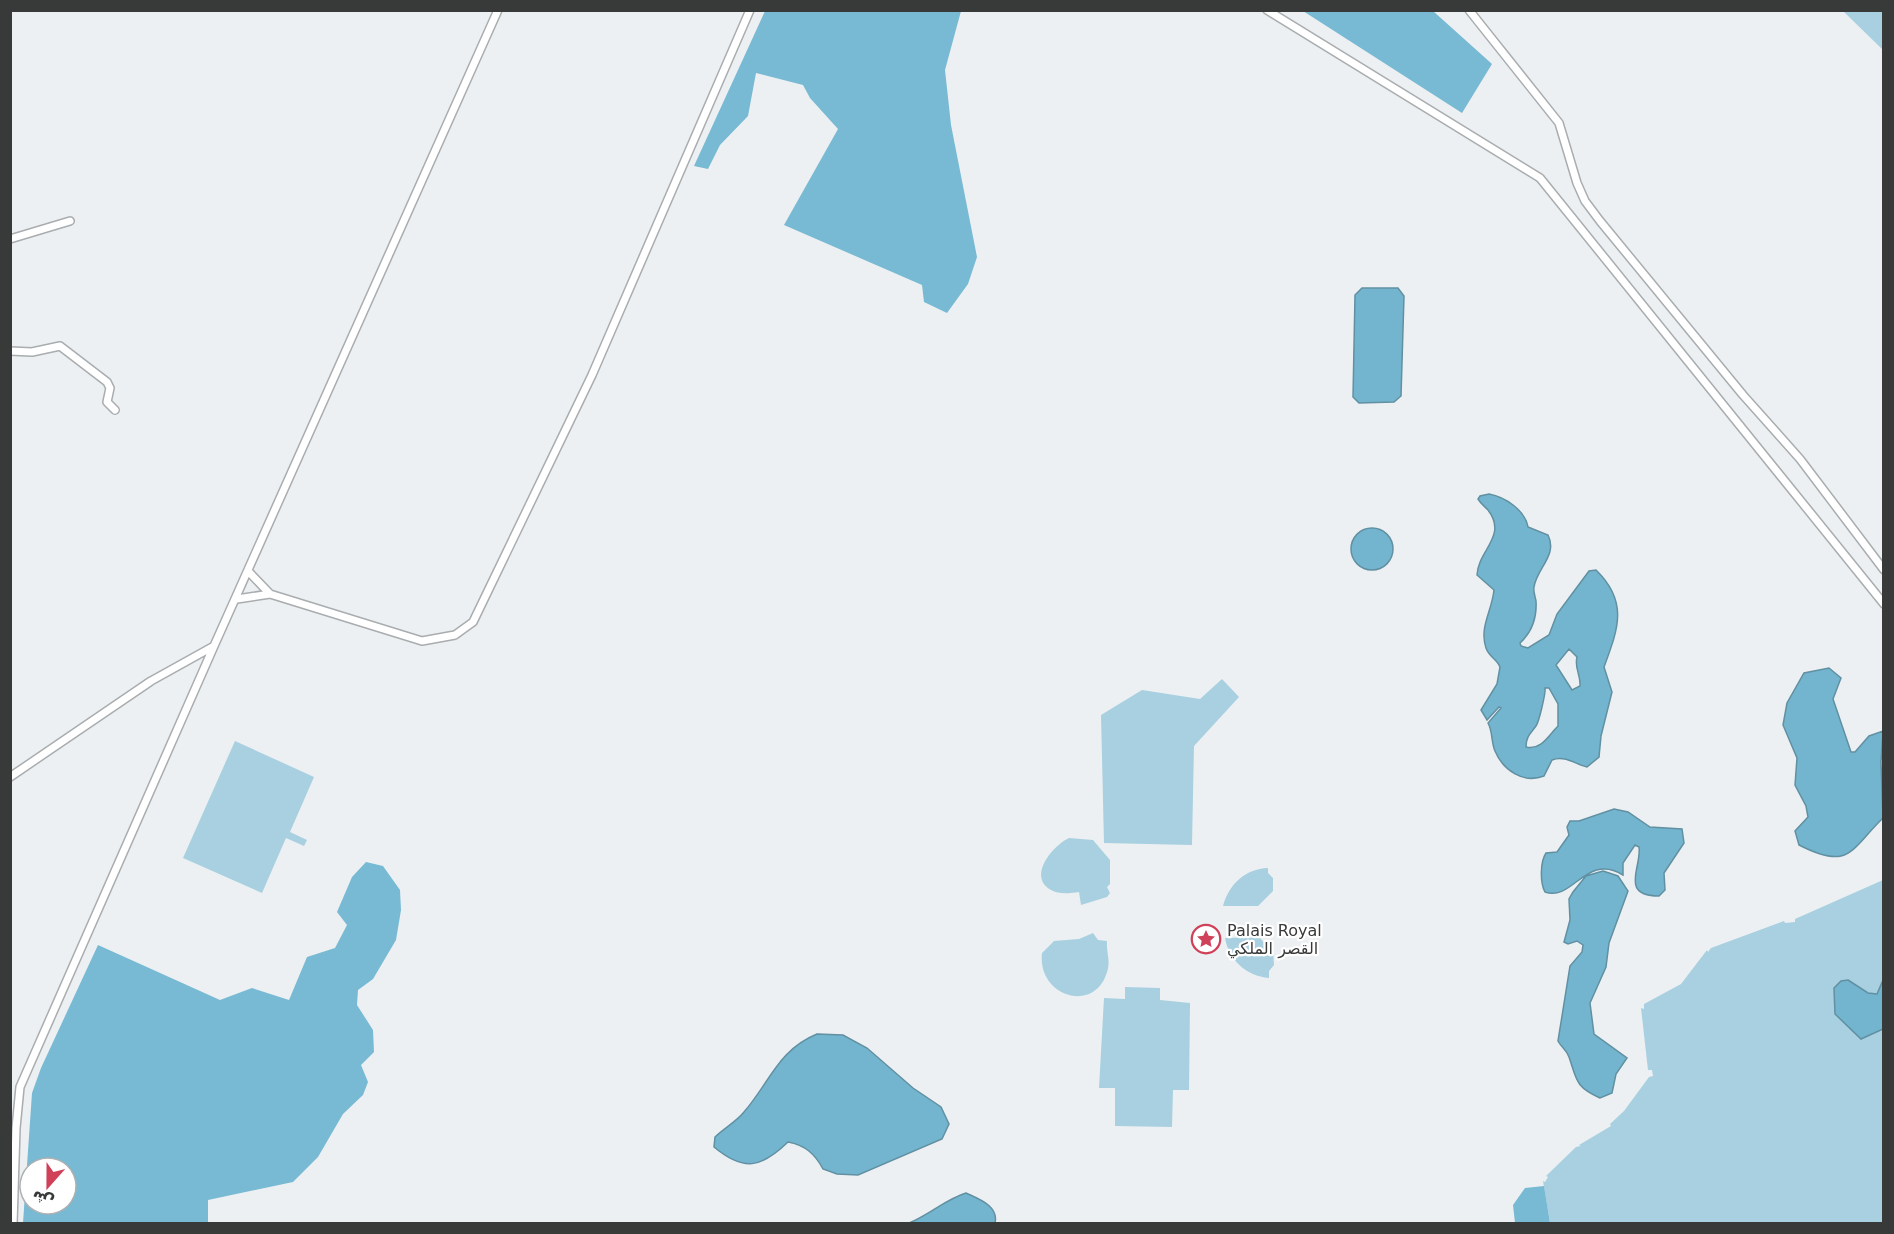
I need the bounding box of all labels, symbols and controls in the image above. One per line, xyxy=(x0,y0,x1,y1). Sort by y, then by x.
place label: Palais Royal القصر الملكي xyxy=(1227,921,1322,959)
place icon: Palais Royal القصر الملكي xyxy=(1190,923,1222,955)
north arrow xyxy=(18,1156,78,1216)
text: ش xyxy=(29,1187,57,1212)

